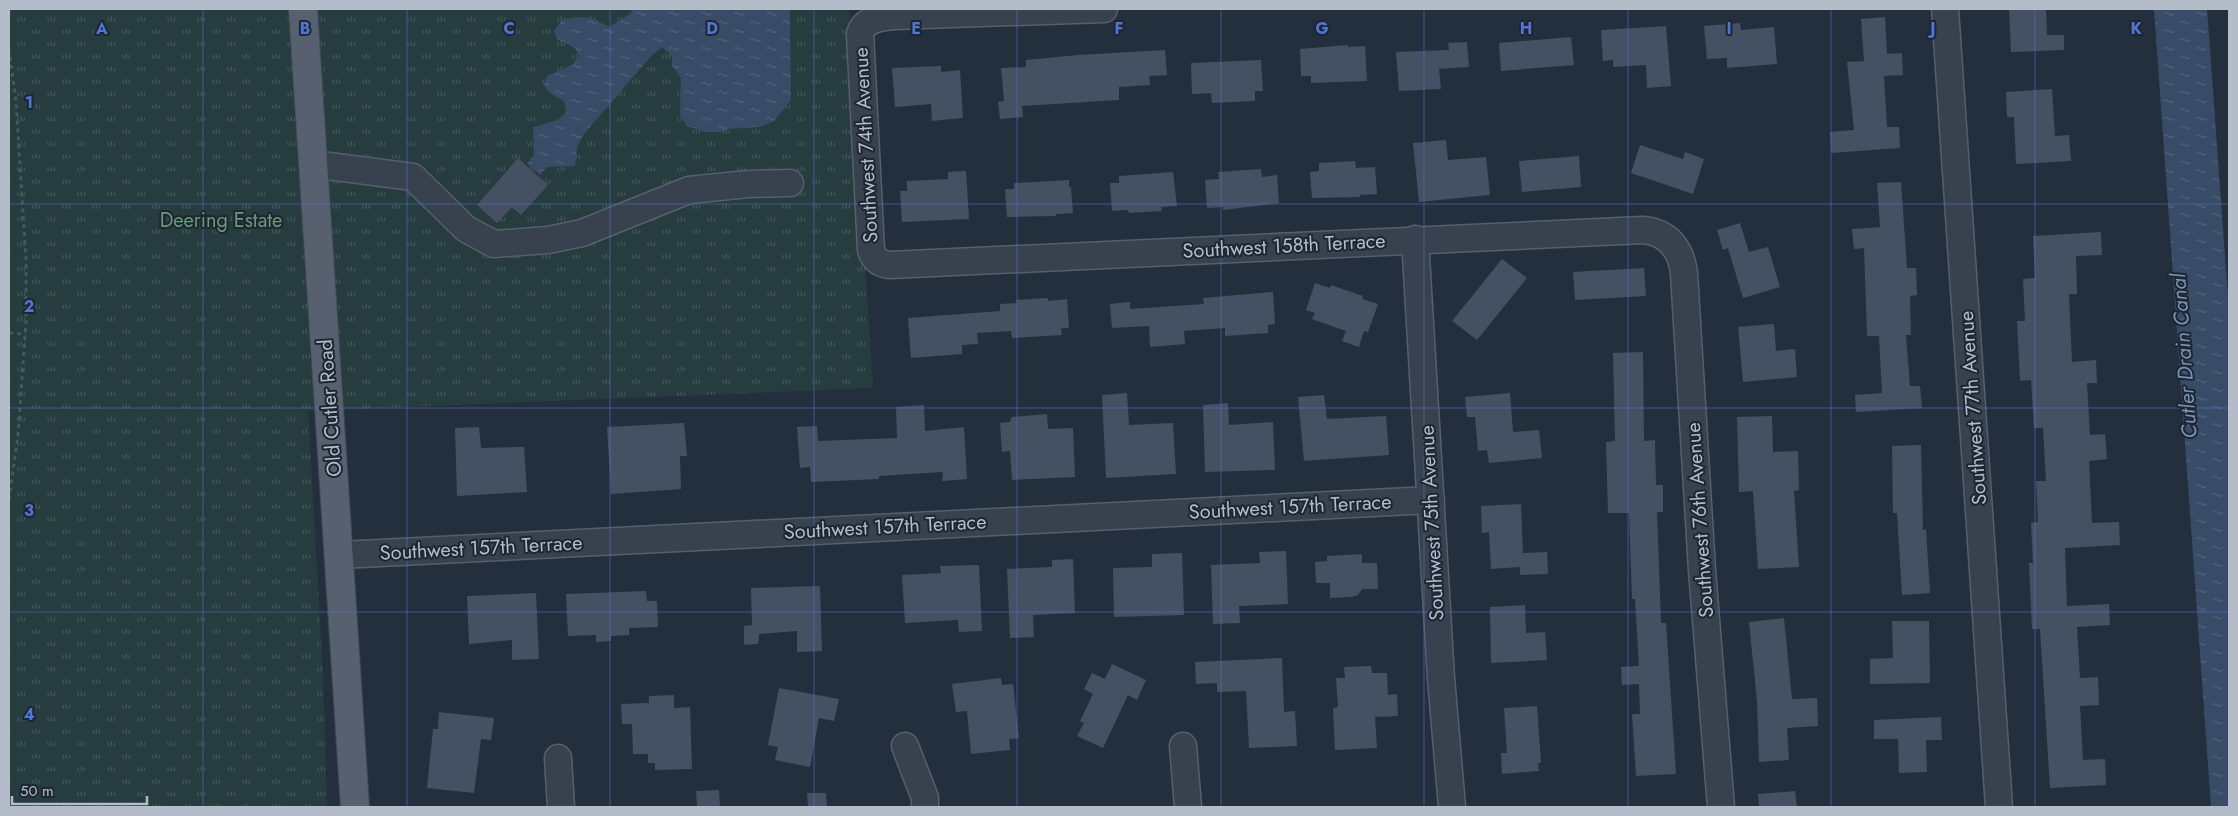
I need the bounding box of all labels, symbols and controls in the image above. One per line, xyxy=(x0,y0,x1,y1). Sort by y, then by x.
text: A xyxy=(95,17,108,40)
text: B xyxy=(300,17,310,40)
text: C xyxy=(503,17,515,40)
text: D xyxy=(706,17,718,40)
text: E xyxy=(911,17,921,40)
text: F xyxy=(1115,17,1123,40)
text: G xyxy=(1315,17,1329,40)
text: H xyxy=(1520,17,1532,40)
text: I xyxy=(1726,17,1732,40)
text: J xyxy=(1927,17,1936,40)
text: K xyxy=(2130,17,2142,40)
street label: Southwest 74th Avenue xyxy=(846,46,886,244)
text: 1 xyxy=(25,91,33,114)
park label: Deering Estate xyxy=(160,206,282,235)
street label: Southwest 158th Terrace xyxy=(1182,226,1386,266)
water label: Cutler Drain Canal xyxy=(2163,271,2205,440)
text: 2 xyxy=(24,295,34,318)
street label: Southwest 77th Avenue xyxy=(1952,310,1994,506)
street label: Old Cutler Road xyxy=(311,338,349,478)
street label: Southwest 76th Avenue xyxy=(1679,421,1721,619)
street label: Southwest 75th Avenue xyxy=(1412,425,1452,621)
street label: Southwest 157th Terrace xyxy=(1188,487,1392,527)
text: 3 xyxy=(24,499,34,522)
street label: Southwest 157th Terrace xyxy=(783,507,987,547)
street label: Southwest 157th Terrace xyxy=(379,528,583,568)
text: 4 xyxy=(23,703,35,726)
scale bar xyxy=(12,774,148,806)
text: 50 m xyxy=(20,780,54,802)

